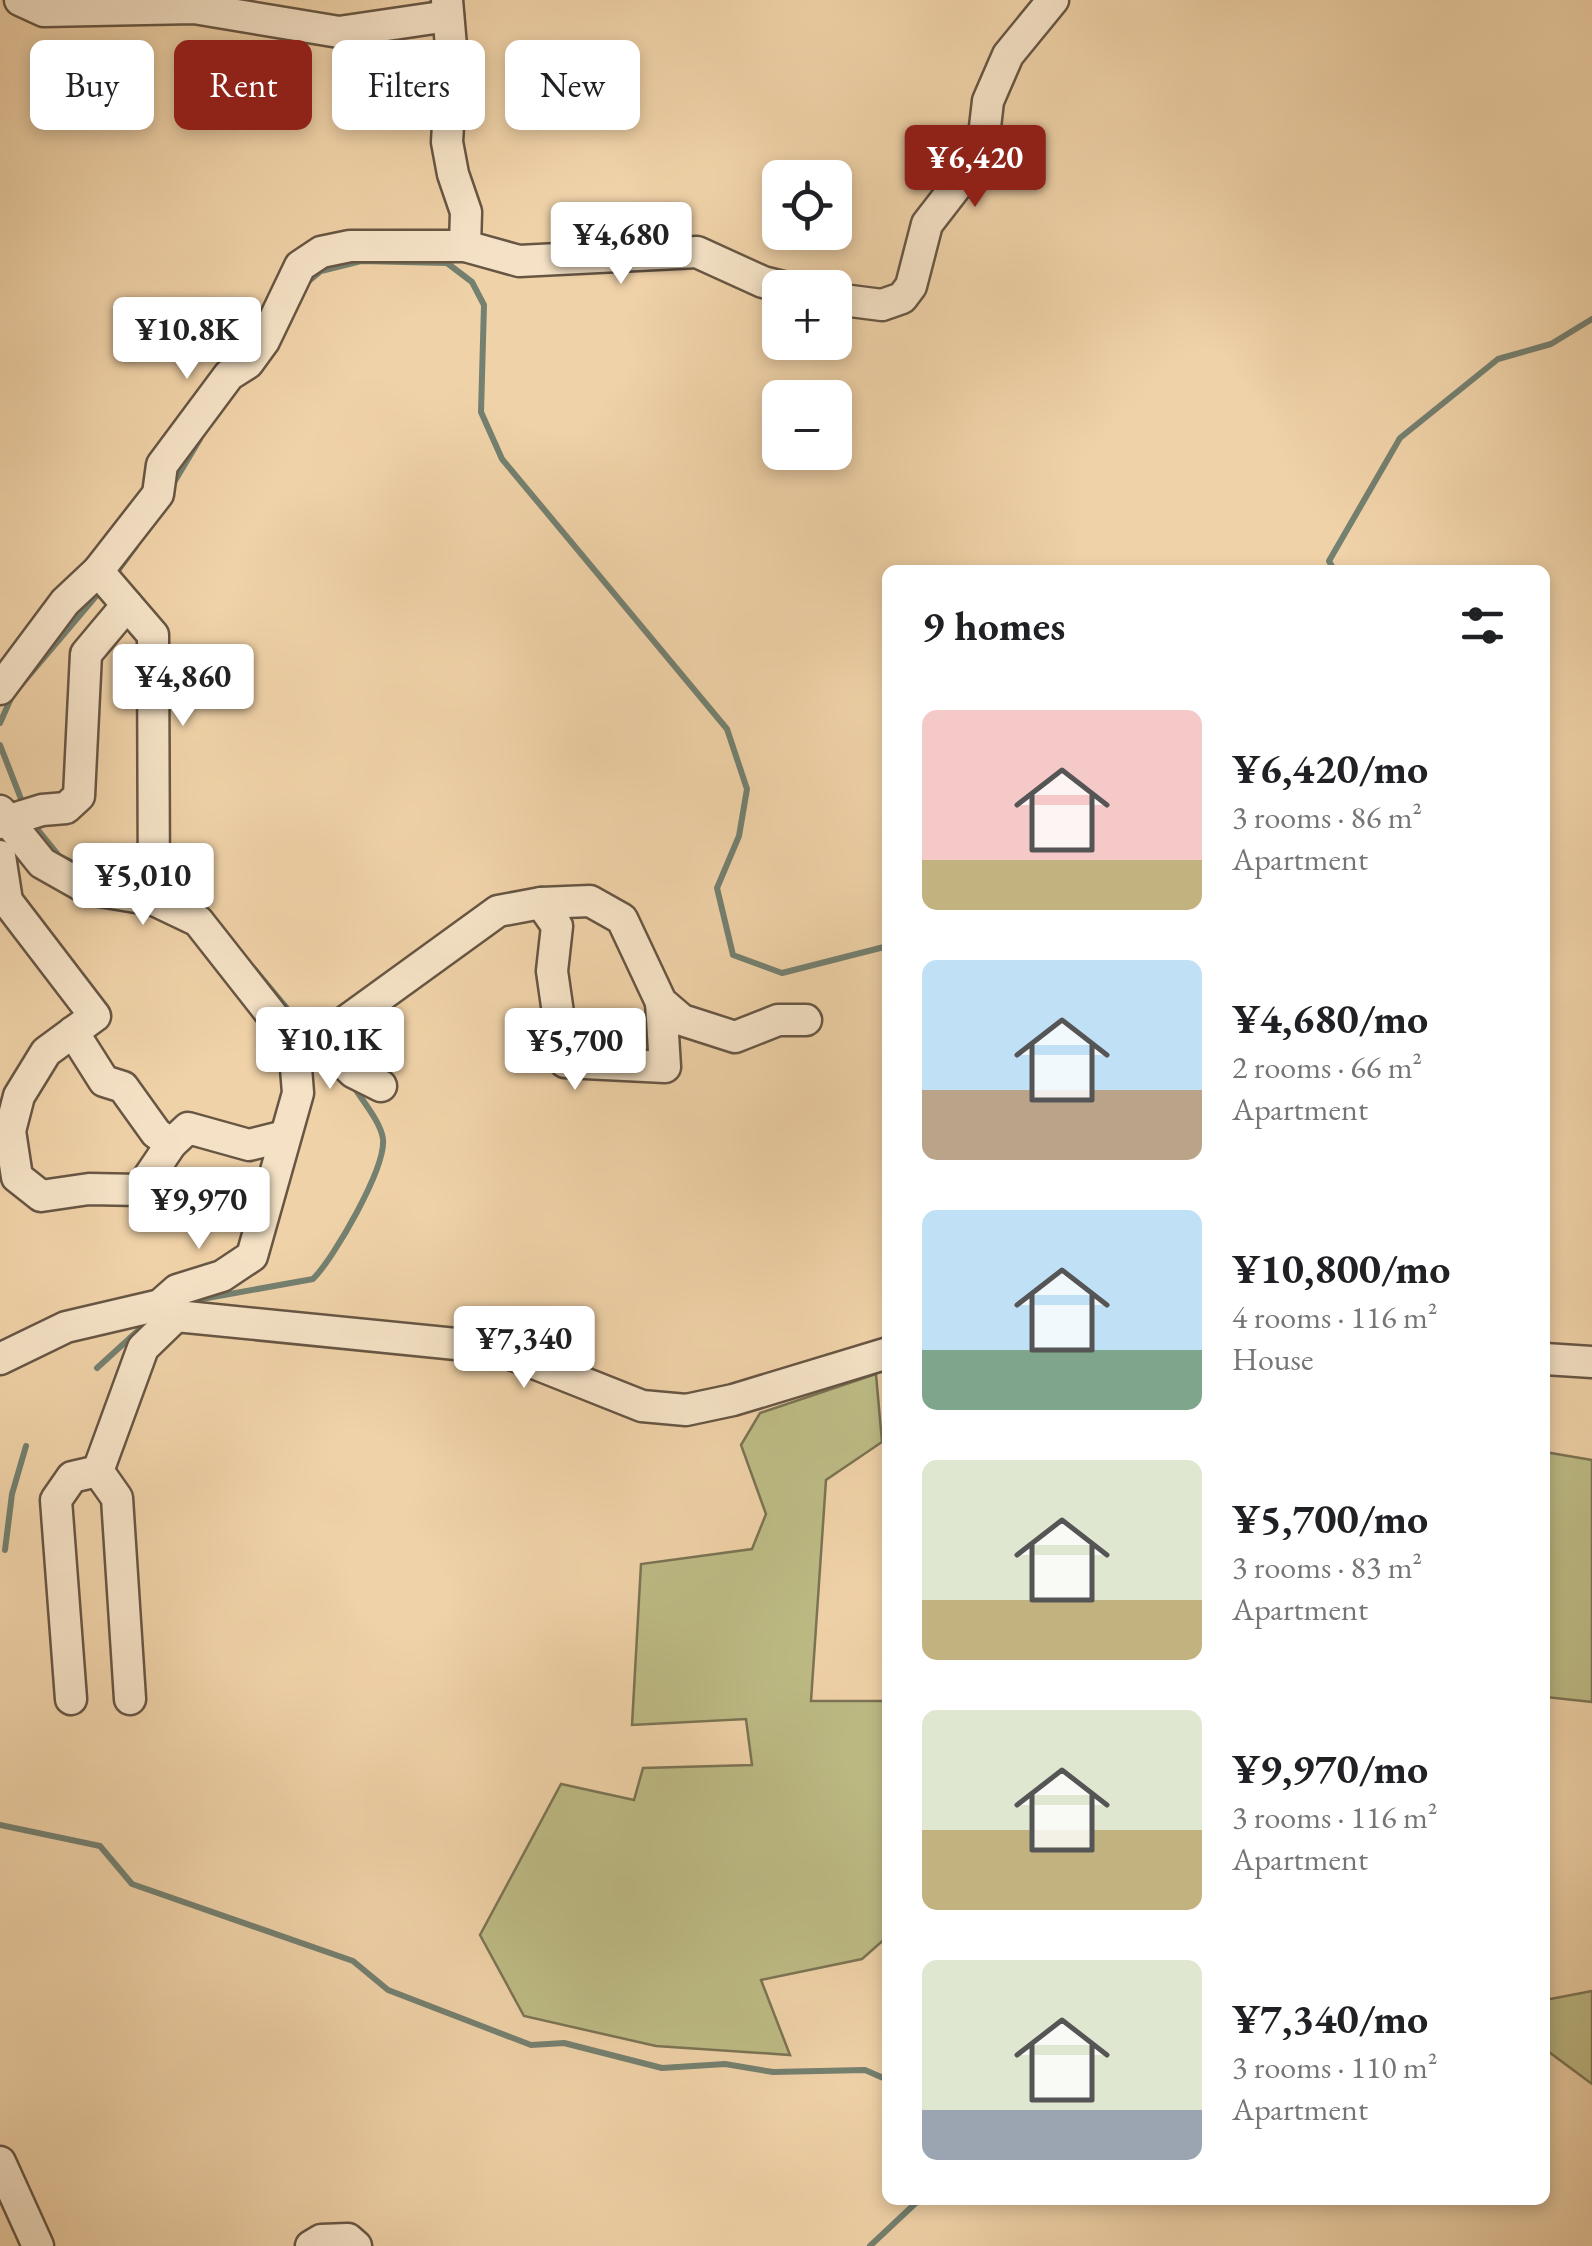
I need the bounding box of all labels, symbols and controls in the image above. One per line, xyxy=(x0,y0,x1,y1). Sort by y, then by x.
chip: Buy xyxy=(30,40,154,130)
chip: Rent xyxy=(174,40,312,130)
chip: Filters xyxy=(332,40,485,130)
chip: New xyxy=(505,40,640,130)
pin: ¥6,420 xyxy=(894,125,1056,210)
text: ¥6,420 xyxy=(927,136,1023,178)
map controls xyxy=(762,160,852,470)
button: locate xyxy=(762,160,852,250)
pin: ¥4,680 xyxy=(540,202,702,287)
text: ¥4,680 xyxy=(573,213,669,255)
button: + xyxy=(762,270,852,360)
pin: ¥10.8K xyxy=(106,297,268,382)
text: ¥10.8K xyxy=(135,308,239,350)
button: − xyxy=(762,380,852,470)
text: 9 homes xyxy=(922,598,1065,653)
icon: filters xyxy=(1455,598,1510,653)
pin: ¥4,860 xyxy=(102,644,264,729)
text: ¥4,860 xyxy=(135,655,231,697)
text: ¥6,420/mo xyxy=(1232,741,1428,796)
icon: home xyxy=(1002,750,1122,870)
text: 3 rooms · 86 m² xyxy=(1232,796,1422,838)
text: Apartment xyxy=(1232,838,1368,880)
pin: ¥5,010 xyxy=(62,843,224,928)
text: ¥5,010 xyxy=(95,854,191,896)
text: ¥4,680/mo xyxy=(1232,991,1428,1046)
icon: home xyxy=(1002,1000,1122,1120)
pin: ¥10.1K xyxy=(249,1007,411,1092)
pin: ¥5,700 xyxy=(494,1008,656,1093)
text: ¥10.1K xyxy=(278,1018,382,1060)
text: ¥5,700 xyxy=(527,1019,623,1061)
text: 2 rooms · 66 m² xyxy=(1232,1046,1422,1088)
text: Apartment xyxy=(1232,1088,1368,1130)
pin: ¥9,970 xyxy=(118,1167,280,1252)
text: ¥9,970 xyxy=(151,1178,247,1220)
text: ¥10,800/mo xyxy=(1232,1241,1450,1296)
icon: home xyxy=(1002,1250,1122,1370)
text: 4 rooms · 116 m² xyxy=(1232,1296,1438,1338)
pin: ¥7,340 xyxy=(443,1306,605,1391)
text: ¥7,340 xyxy=(476,1317,572,1359)
text: House xyxy=(1232,1338,1313,1380)
text: ¥5,700/mo xyxy=(1232,1491,1428,1546)
icon: home xyxy=(1002,1500,1122,1620)
text: 3 rooms · 83 m² xyxy=(1232,1546,1422,1588)
text: Apartment xyxy=(1232,1588,1368,1630)
text: ¥9,970/mo xyxy=(1232,1741,1428,1796)
icon: home xyxy=(1002,1750,1122,1870)
text: 3 rooms · 116 m² xyxy=(1232,1796,1438,1838)
text: Apartment xyxy=(1232,1838,1368,1880)
text: ¥7,340/mo xyxy=(1232,1991,1428,2046)
icon: home xyxy=(1002,2000,1122,2120)
text: 3 rooms · 110 m² xyxy=(1232,2046,1438,2088)
text: Apartment xyxy=(1232,2088,1368,2130)

